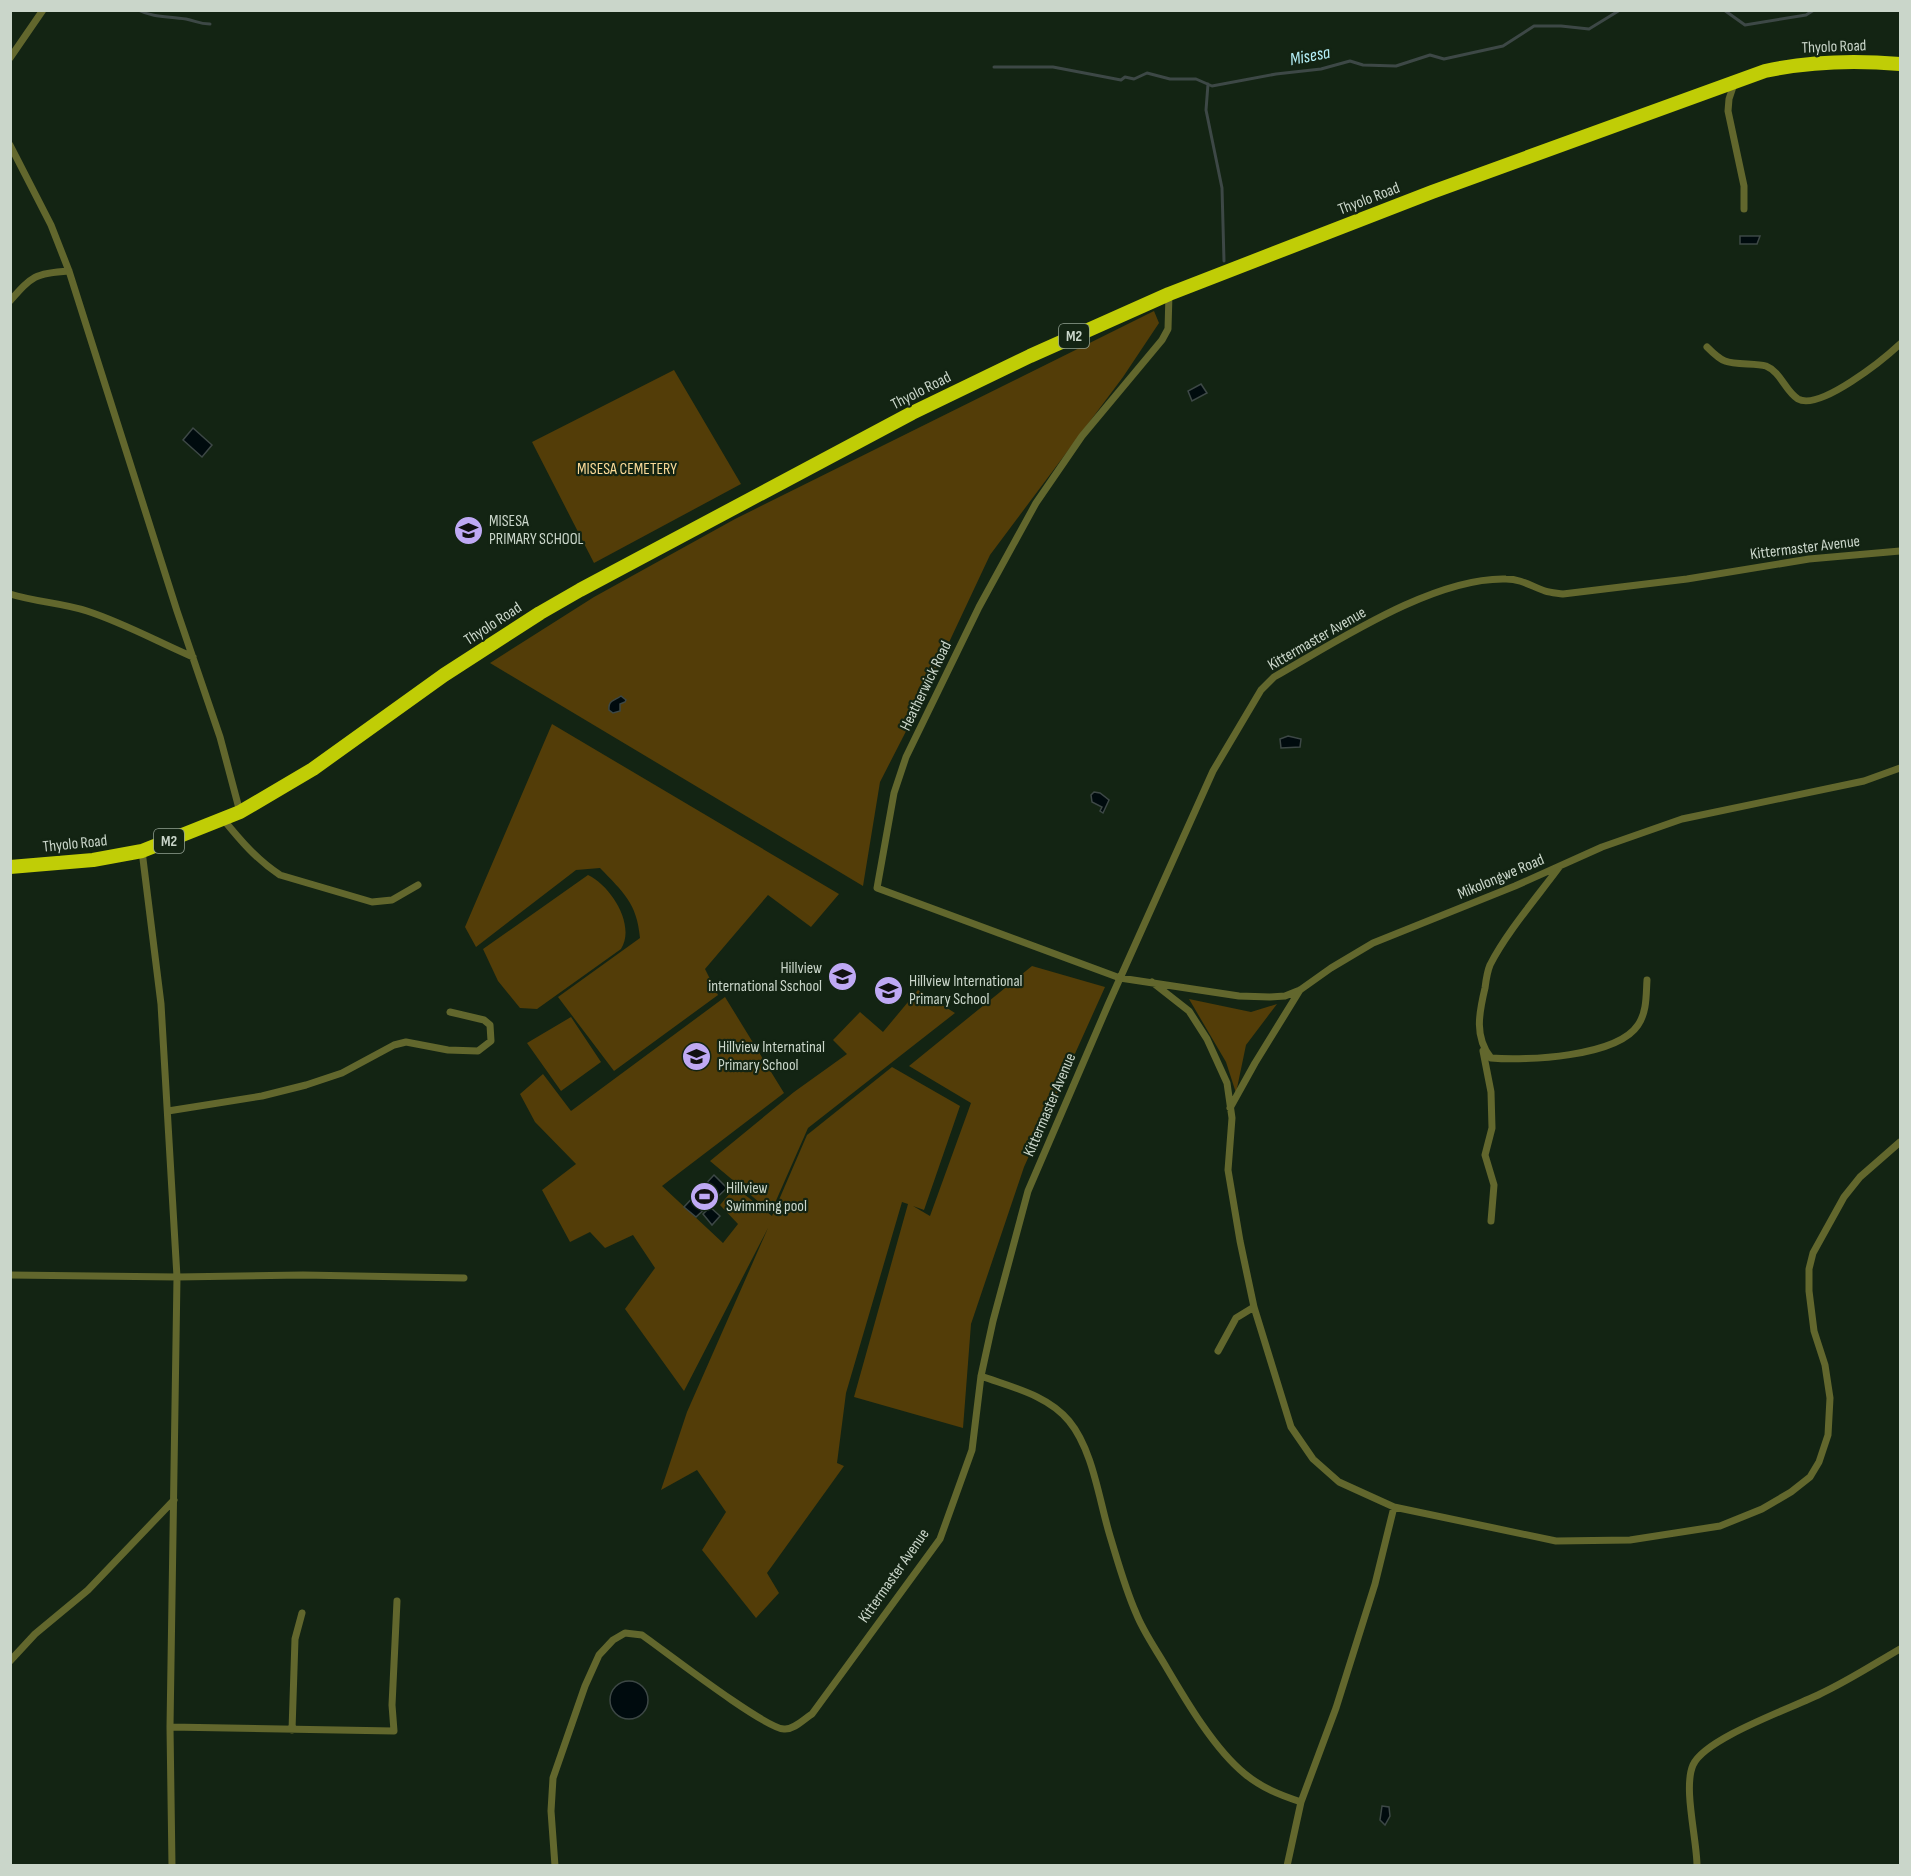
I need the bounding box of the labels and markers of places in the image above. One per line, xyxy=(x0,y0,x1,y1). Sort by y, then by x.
place label: MISESA PRIMARY SCHOOL xyxy=(489,512,584,549)
school or university icon: MISESA PRIMARY SCHOOL xyxy=(452,514,484,546)
place label: Hillview international Sschool xyxy=(708,959,822,996)
school or university icon: Hillview international Sschool xyxy=(827,961,859,993)
place label: Hillview International Primary School xyxy=(909,972,1023,1009)
school or university icon: Hillview International Primary School xyxy=(872,974,904,1006)
place label: Hillview Internatinal Primary School xyxy=(718,1038,825,1075)
school or university icon: Hillview Internatinal Primary School xyxy=(681,1040,713,1072)
place label: Hillview Swimming pool xyxy=(726,1179,807,1216)
sports icon: Hillview Swimming pool xyxy=(689,1181,721,1213)

